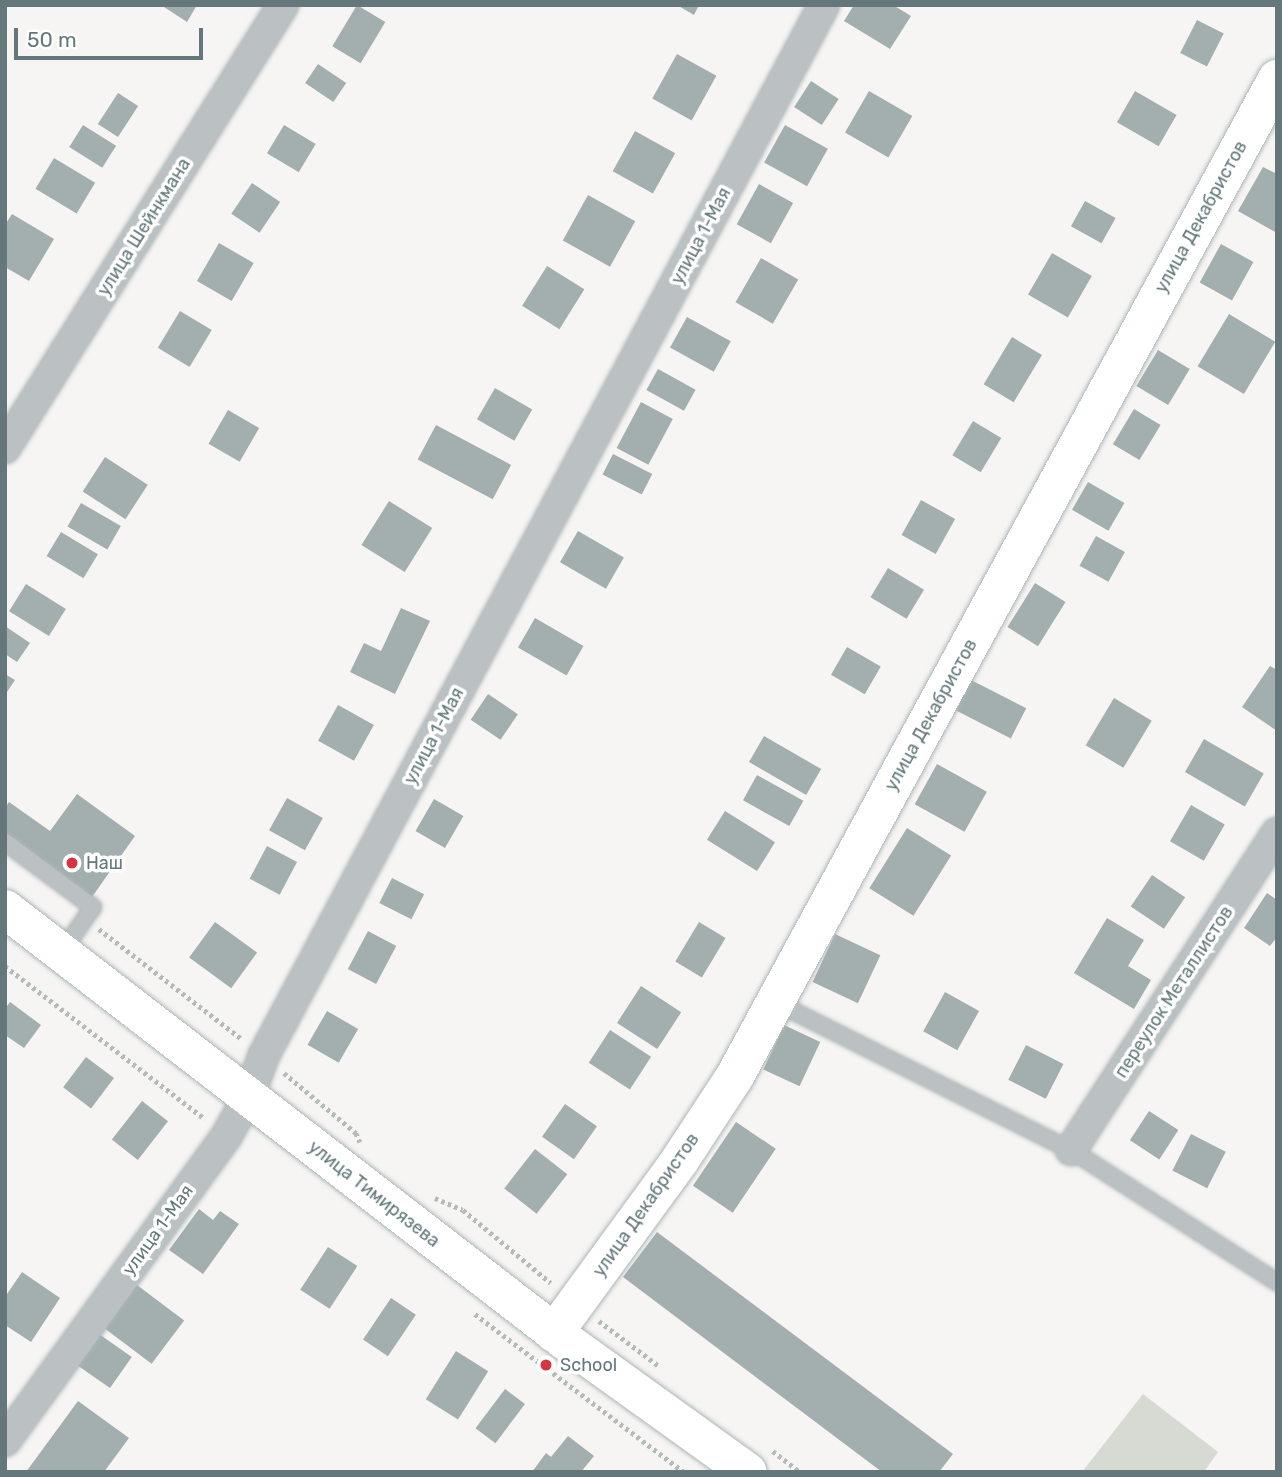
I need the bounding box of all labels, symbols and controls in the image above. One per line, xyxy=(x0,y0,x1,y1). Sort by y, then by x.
scale bar xyxy=(18,14,206,58)
text: 50 m xyxy=(27,27,77,52)
street label: улица Декабристов xyxy=(1150,137,1252,297)
street label: улица Шейнкмана xyxy=(93,154,195,300)
street label: улица 1-Мая xyxy=(666,184,736,288)
street label: улица Декабристов xyxy=(880,635,982,795)
street label: улица 1-Мая xyxy=(399,684,469,788)
place label: Наш xyxy=(86,852,123,874)
marker: Наш xyxy=(64,855,80,871)
street label: переулок Металлистов xyxy=(1110,902,1238,1082)
street label: улица Декабристов xyxy=(588,1129,704,1281)
street label: улица Тимирязева xyxy=(304,1136,444,1252)
street label: улица 1-Мая xyxy=(118,1181,198,1279)
place label: School xyxy=(560,1354,617,1376)
marker: School xyxy=(538,1357,554,1373)

